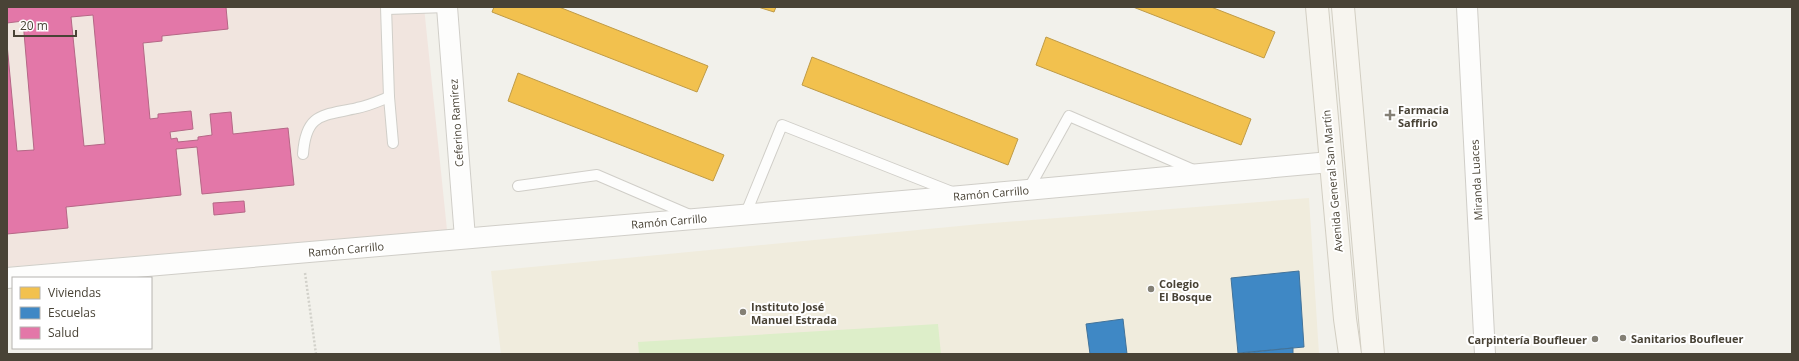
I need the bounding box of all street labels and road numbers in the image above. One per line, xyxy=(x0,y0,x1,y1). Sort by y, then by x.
street label: Ceferino Ramírez xyxy=(445,78,467,168)
street label: Avenida General San Martín xyxy=(1318,109,1346,253)
street label: Miranda Luaces xyxy=(1466,139,1486,221)
street label: Ramón Carrillo xyxy=(952,182,1030,204)
street label: Ramón Carrillo xyxy=(630,210,708,232)
street label: Ramón Carrillo xyxy=(307,238,385,260)

